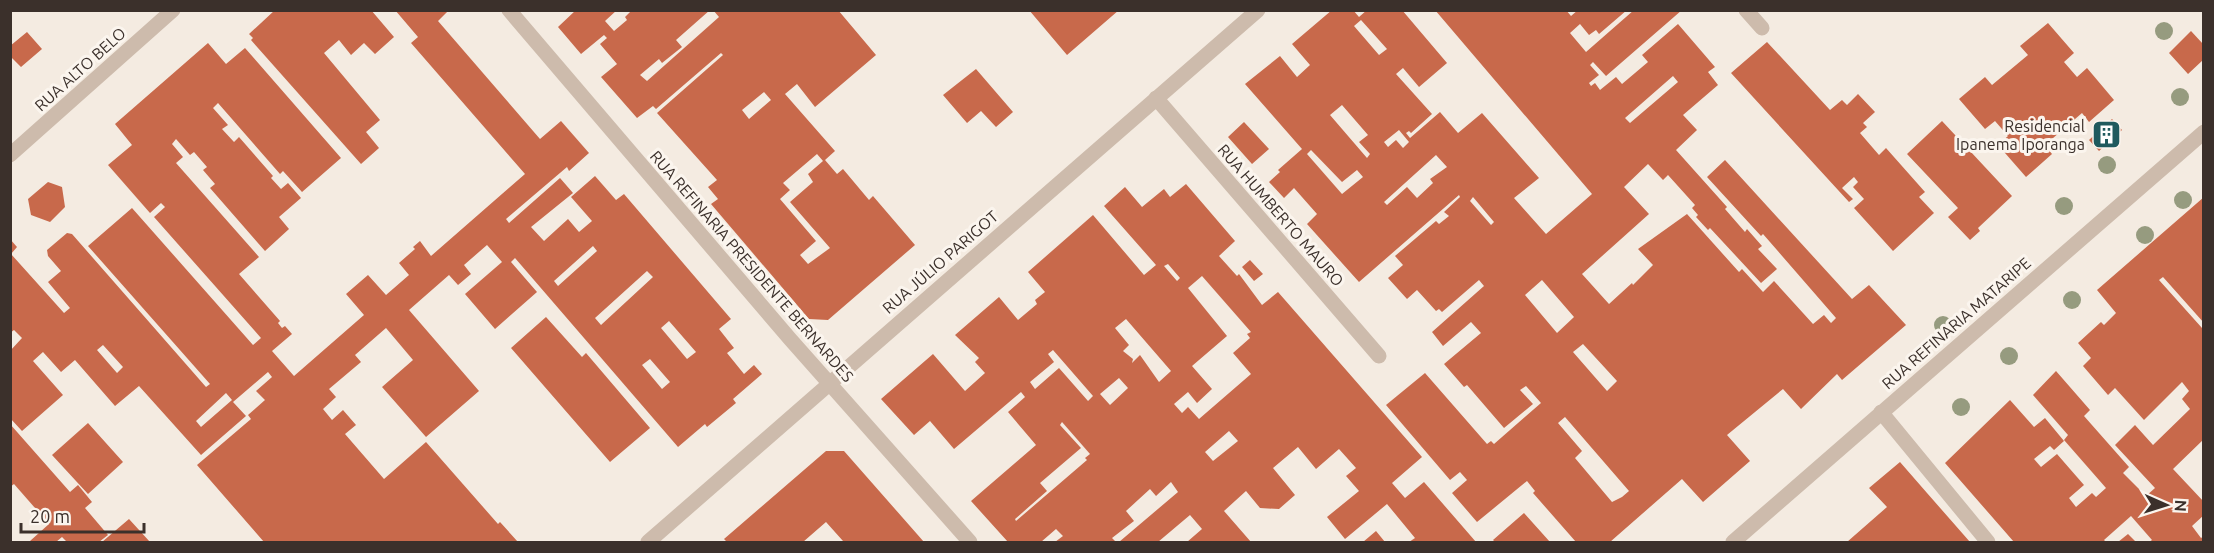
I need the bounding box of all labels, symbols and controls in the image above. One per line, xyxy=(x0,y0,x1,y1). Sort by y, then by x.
street label: RUA ALTO BELO xyxy=(31,24,129,114)
place label: Residencial Ipanema Iporanga xyxy=(1956,117,2085,153)
building icon: Residencial Ipanema Iporanga xyxy=(2090,119,2122,151)
street label: RUA HUMBERTO MAURO xyxy=(1214,140,1348,290)
street label: RUA REFINARIA PRESIDENTE BERNARDES xyxy=(647,147,857,385)
street label: RUA JÚLIO PARIGOT xyxy=(877,205,1001,317)
street label: RUA REFINARIA MATARIPE xyxy=(1878,254,2034,392)
north arrow xyxy=(2136,475,2196,535)
scale bar xyxy=(21,496,144,534)
text: N xyxy=(2172,499,2190,512)
text: 20 m xyxy=(30,506,70,526)

